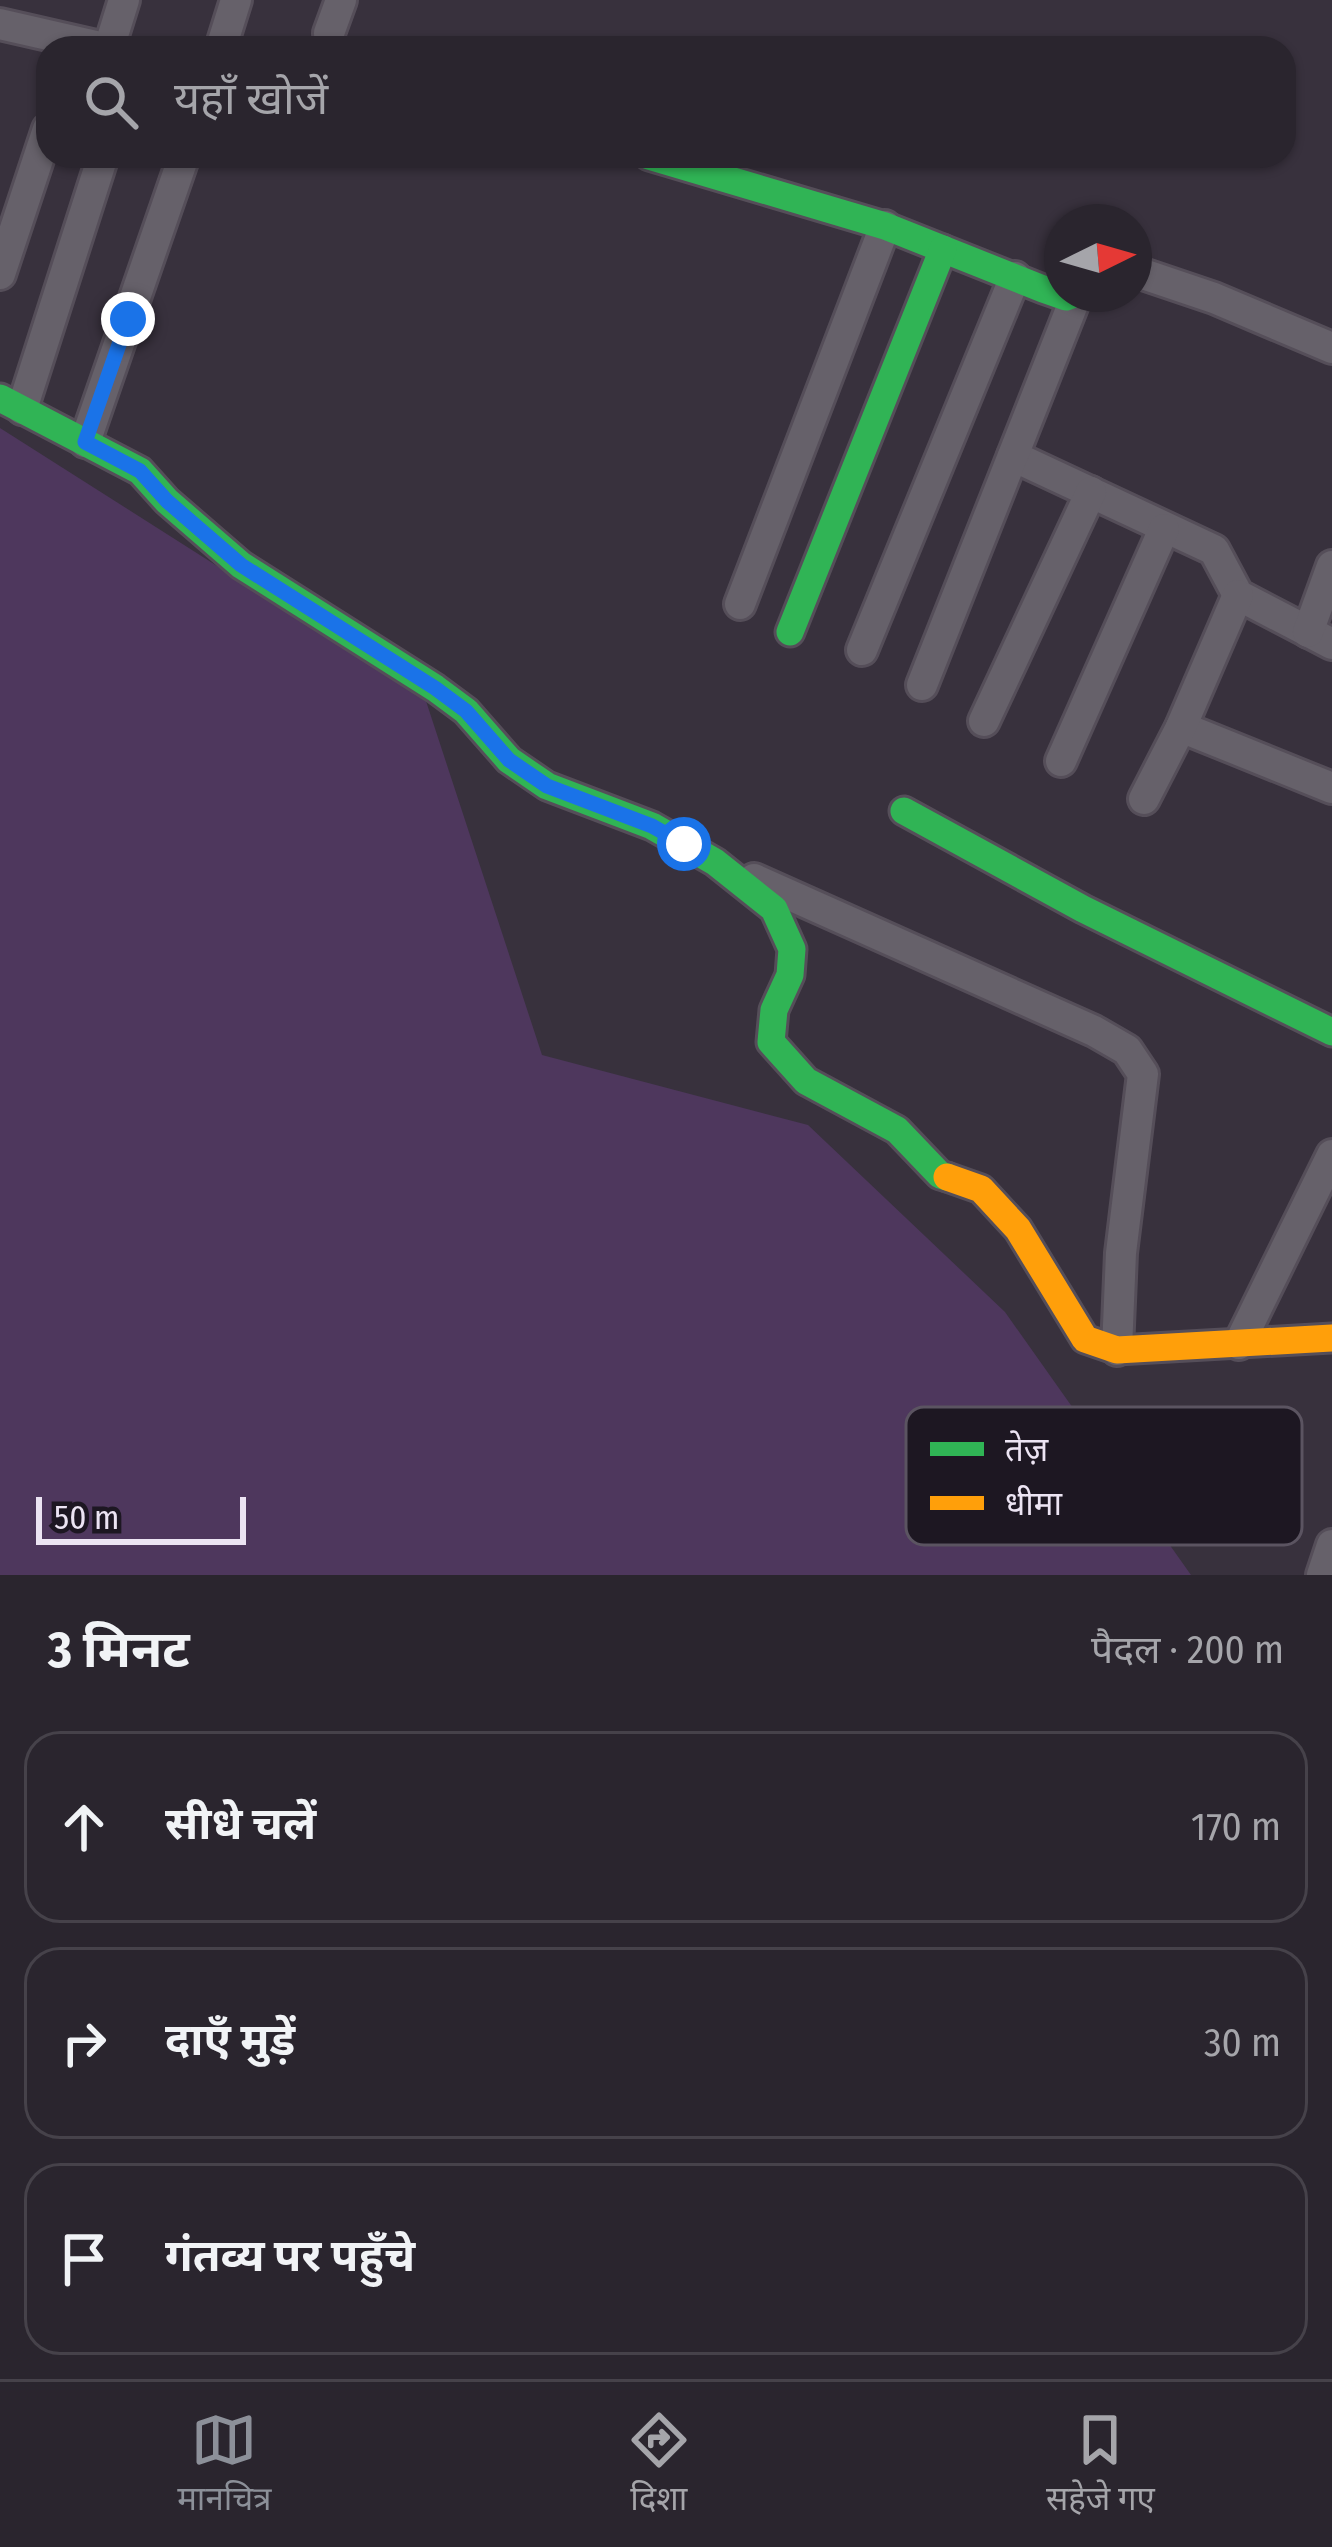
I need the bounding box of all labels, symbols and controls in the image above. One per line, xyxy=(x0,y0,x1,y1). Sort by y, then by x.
search box xyxy=(36,36,1296,168)
icon: search xyxy=(78,69,144,135)
text: यहाँ खोजें xyxy=(174,72,328,126)
north arrow xyxy=(1044,204,1152,312)
route end xyxy=(101,292,155,346)
route start xyxy=(657,817,711,871)
legend xyxy=(906,1407,1302,1545)
text: तेज़ xyxy=(1005,1430,1049,1470)
text: धीमा xyxy=(1005,1484,1064,1524)
scale bar xyxy=(36,1491,246,1544)
text: 50 m xyxy=(54,1498,119,1538)
text: 3 मिनट xyxy=(48,1619,190,1681)
text: पैदल · 200 m xyxy=(1091,1627,1284,1673)
icon: ahead xyxy=(51,1794,117,1860)
text: सीधे चलें xyxy=(165,1797,316,1851)
text: 170 m xyxy=(1191,1804,1281,1850)
icon: right xyxy=(51,2010,117,2076)
text: दाएँ मुड़ें xyxy=(165,2013,295,2067)
text: 30 m xyxy=(1204,2020,1281,2066)
icon: arrive xyxy=(51,2226,117,2292)
text: गंतव्य पर पहुँचे xyxy=(165,2229,415,2283)
tab: मानचित्र xyxy=(177,2407,271,2523)
tab: दिशा xyxy=(626,2407,692,2523)
tab: सहेजे गए xyxy=(1046,2407,1155,2523)

